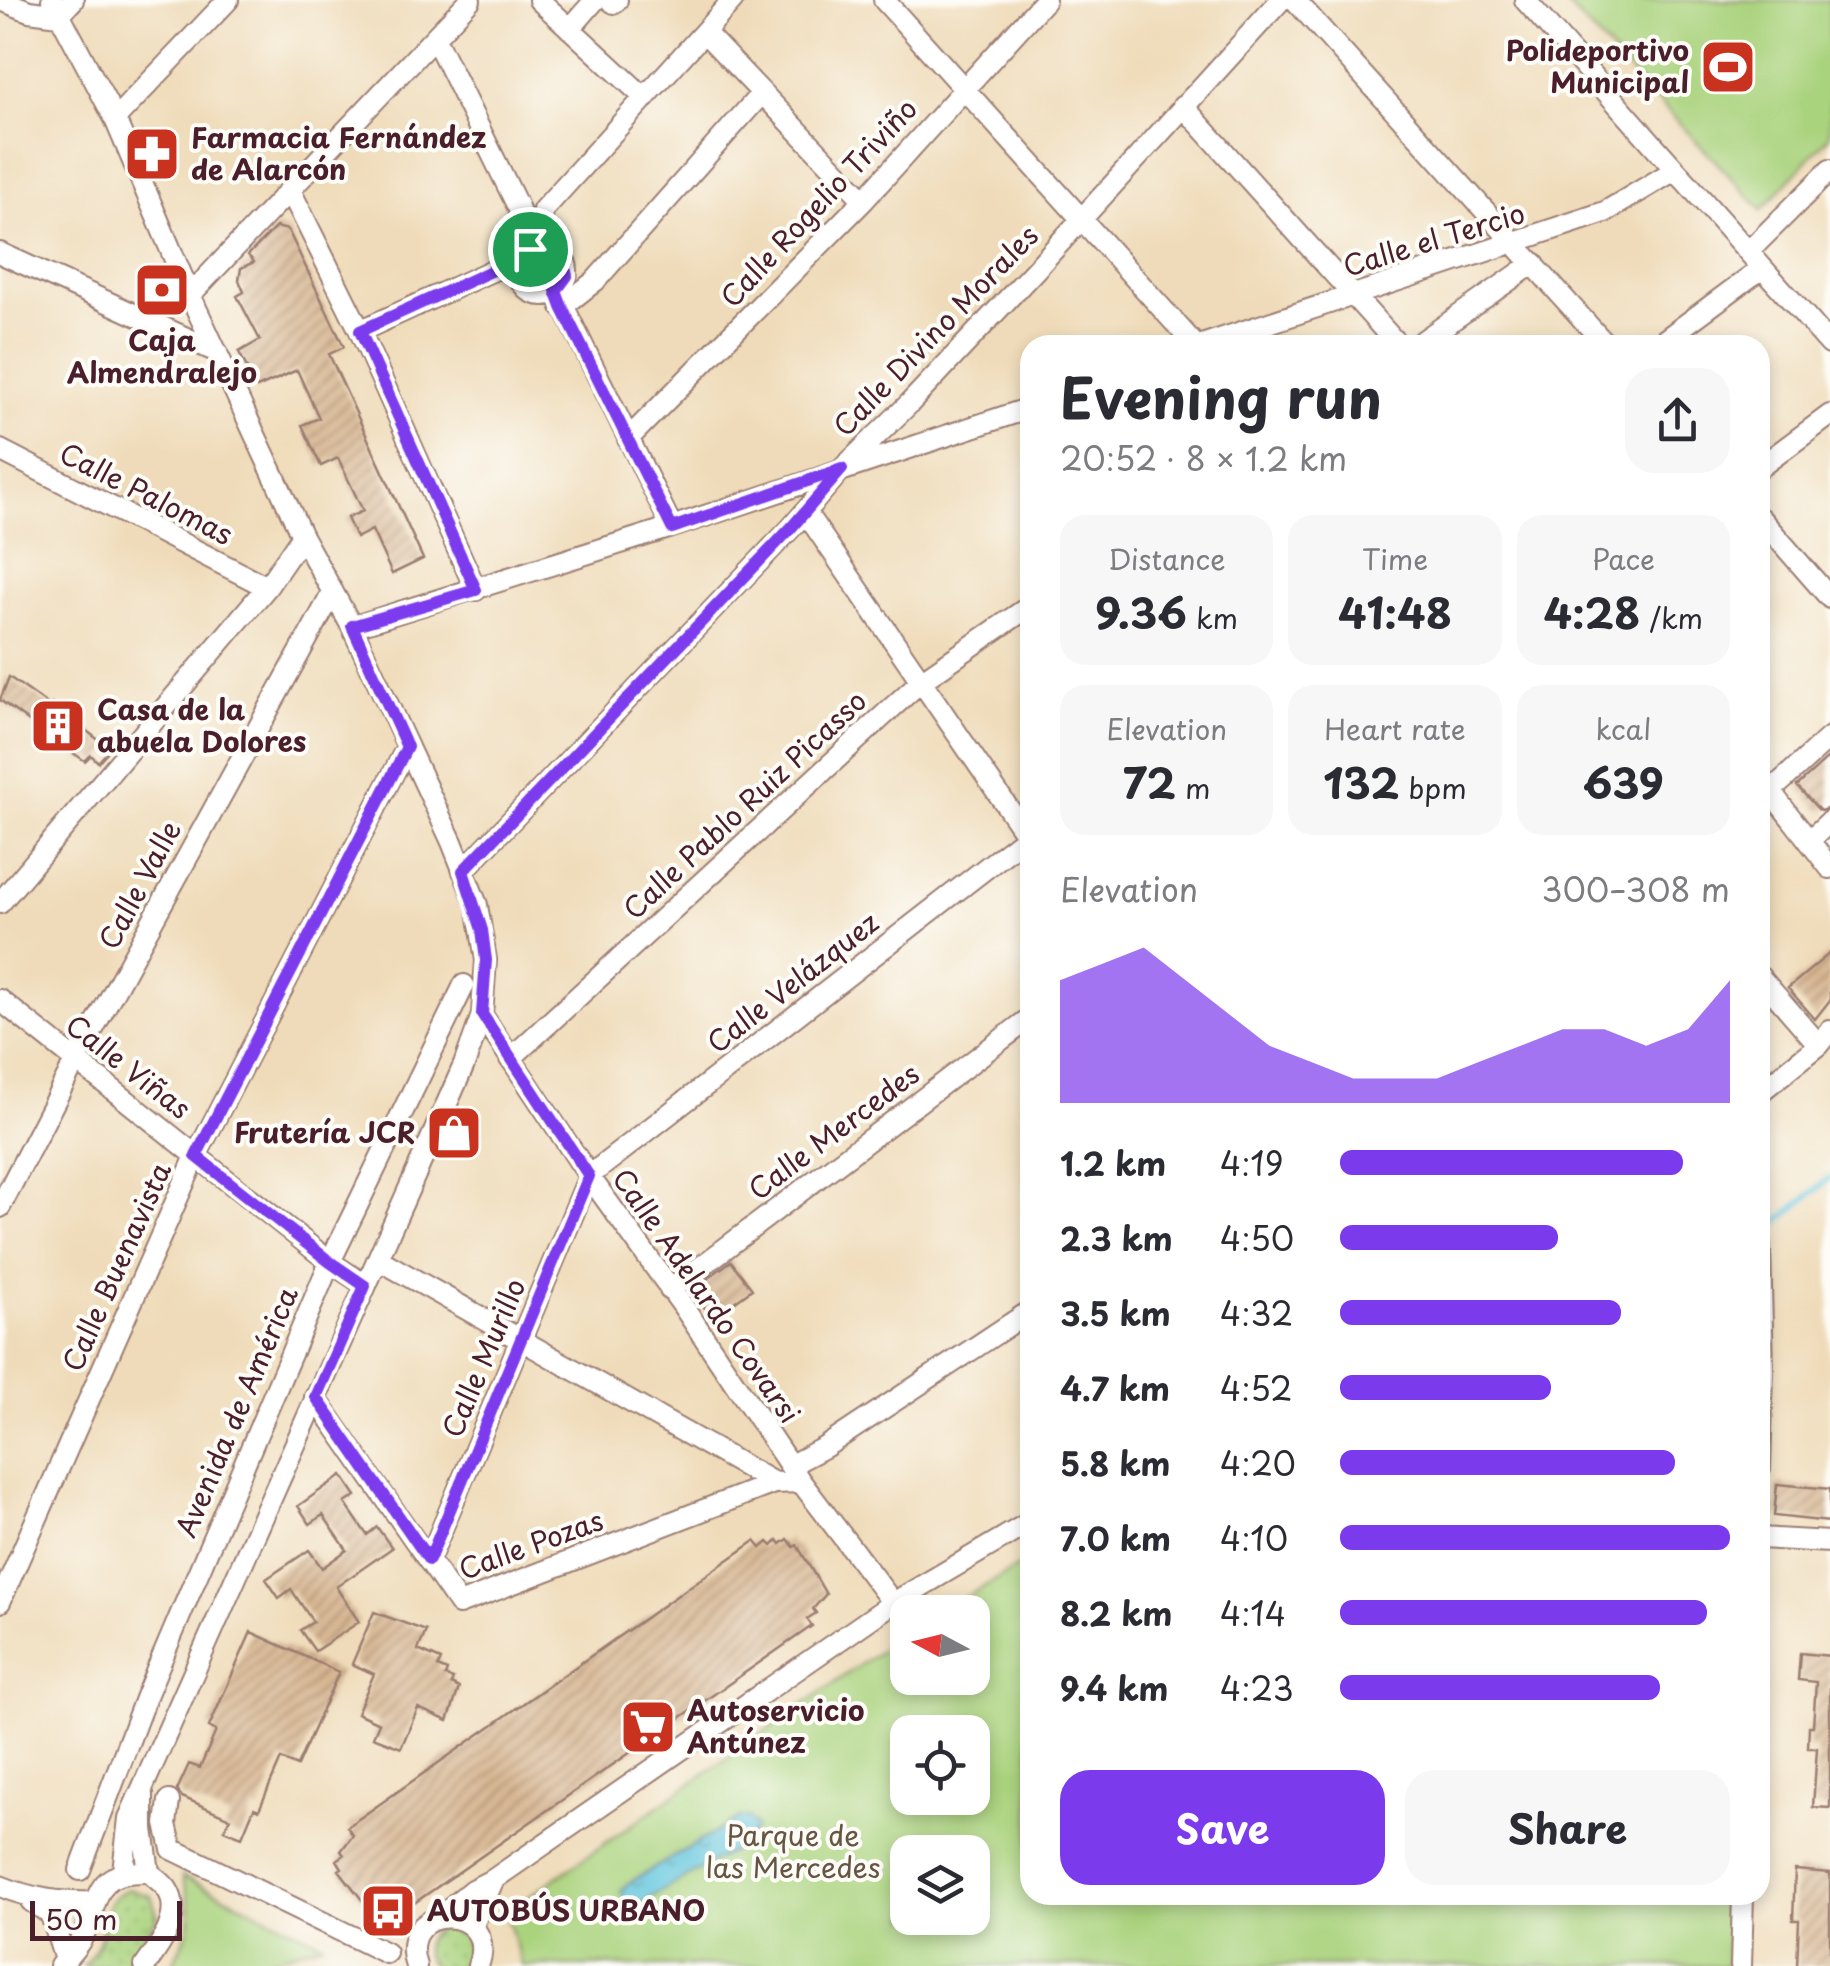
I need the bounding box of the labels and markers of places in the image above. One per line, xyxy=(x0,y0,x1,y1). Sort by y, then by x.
place label: Polideportivo Municipal xyxy=(1506,28,1689,103)
sports icon: Polideportivo Municipal xyxy=(1698,37,1758,97)
place label: Farmacia Fernández de Alarcón xyxy=(191,115,487,190)
pharmacy icon: Farmacia Fernández de Alarcón xyxy=(122,124,182,184)
pin xyxy=(488,207,573,292)
bank icon: Caja Almendralejo xyxy=(132,260,192,320)
place label: Caja Almendralejo xyxy=(67,318,257,393)
place label: Casa de la abuela Dolores xyxy=(97,687,306,762)
building icon: Casa de la abuela Dolores xyxy=(28,696,88,756)
shop icon: Frutería JCR xyxy=(424,1103,484,1163)
place label: Frutería JCR xyxy=(234,1110,415,1153)
place label: Autoservicio Antúnez xyxy=(687,1688,864,1763)
supermarket icon: Autoservicio Antúnez xyxy=(618,1697,678,1757)
bus stop icon: AUTOBÚS URBANO xyxy=(358,1881,418,1941)
place label: AUTOBÚS URBANO xyxy=(427,1888,705,1931)

